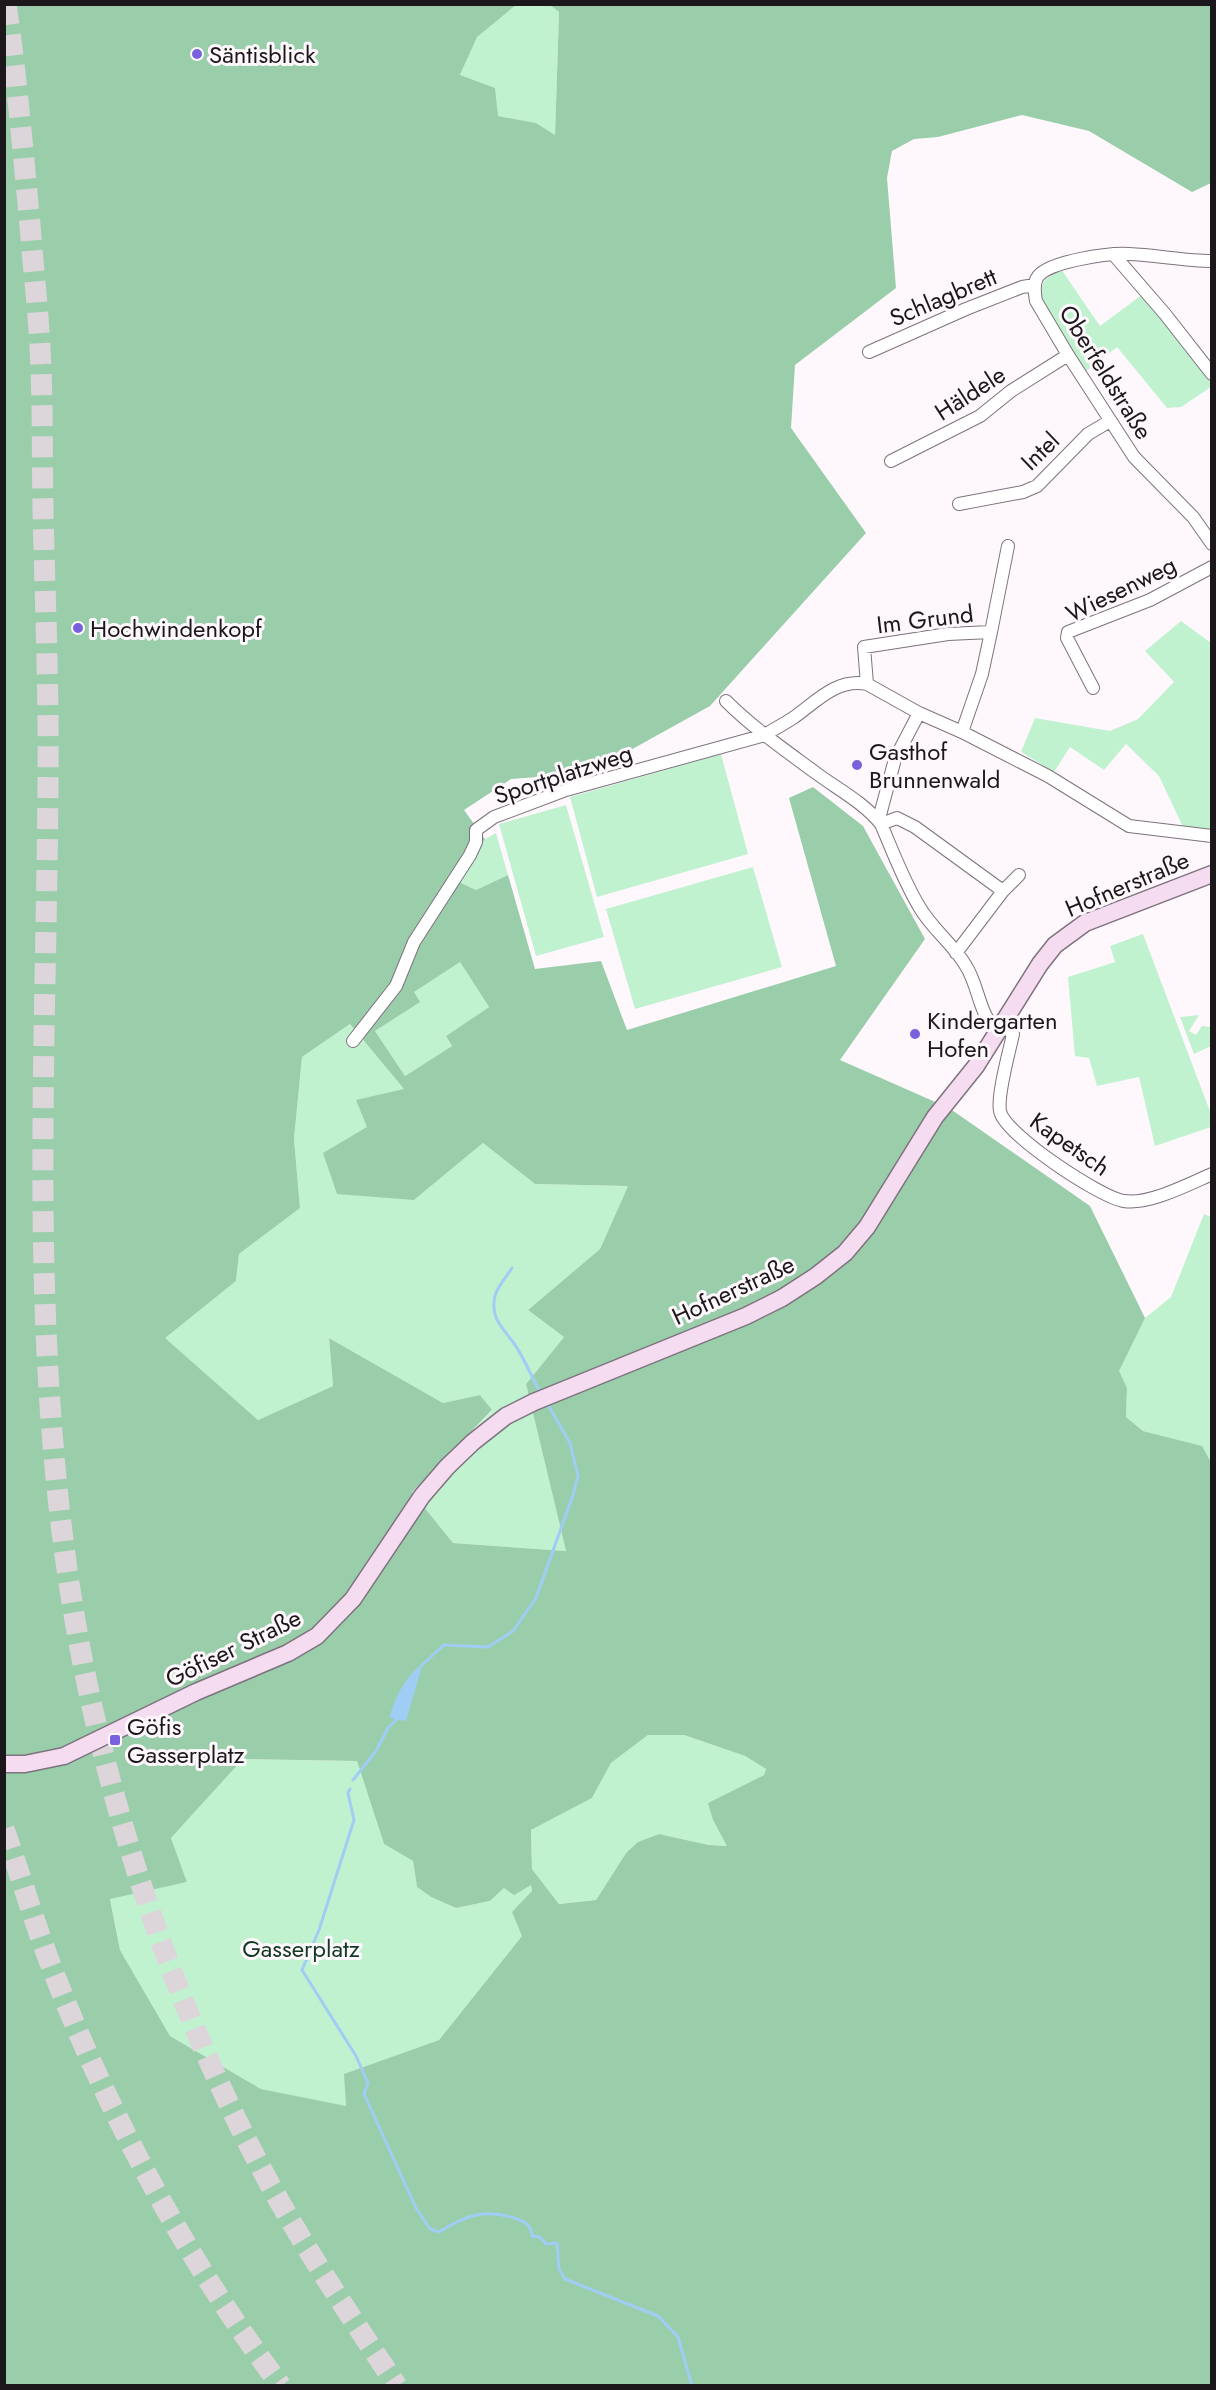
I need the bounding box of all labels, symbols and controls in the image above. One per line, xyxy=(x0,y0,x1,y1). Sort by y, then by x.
place label: Säntisblick xyxy=(209,37,316,72)
marker: Säntisblick xyxy=(190,47,204,61)
street label: Schlagbrett xyxy=(884,259,1002,335)
street label: Oberfeldstraße xyxy=(1051,298,1161,446)
street label: Häldele xyxy=(928,357,1012,429)
street label: Intel xyxy=(1013,424,1067,478)
street label: Wiesenweg xyxy=(1060,547,1182,631)
street label: Im Grund xyxy=(874,596,976,642)
place label: Hochwindenkopf xyxy=(90,611,263,646)
marker: Hochwindenkopf xyxy=(71,621,85,635)
place label: Gasthof Brunnenwald xyxy=(869,734,1000,797)
street label: Sportplatzweg xyxy=(489,735,637,813)
marker: Gasthof Brunnenwald xyxy=(850,758,864,772)
street label: Hofnerstraße xyxy=(1060,842,1194,926)
place label: Kindergarten Hofen xyxy=(927,1003,1058,1066)
marker: Kindergarten Hofen xyxy=(908,1027,922,1041)
street label: Kapetsch xyxy=(1023,1104,1117,1184)
street label: Hofnerstraße xyxy=(666,1246,800,1334)
street label: Göfiser Straße xyxy=(159,1600,307,1696)
place label: Göfis Gasserplatz xyxy=(127,1709,245,1772)
marker: Göfis Gasserplatz xyxy=(108,1733,122,1747)
park label: Gasserplatz xyxy=(242,1931,360,1966)

